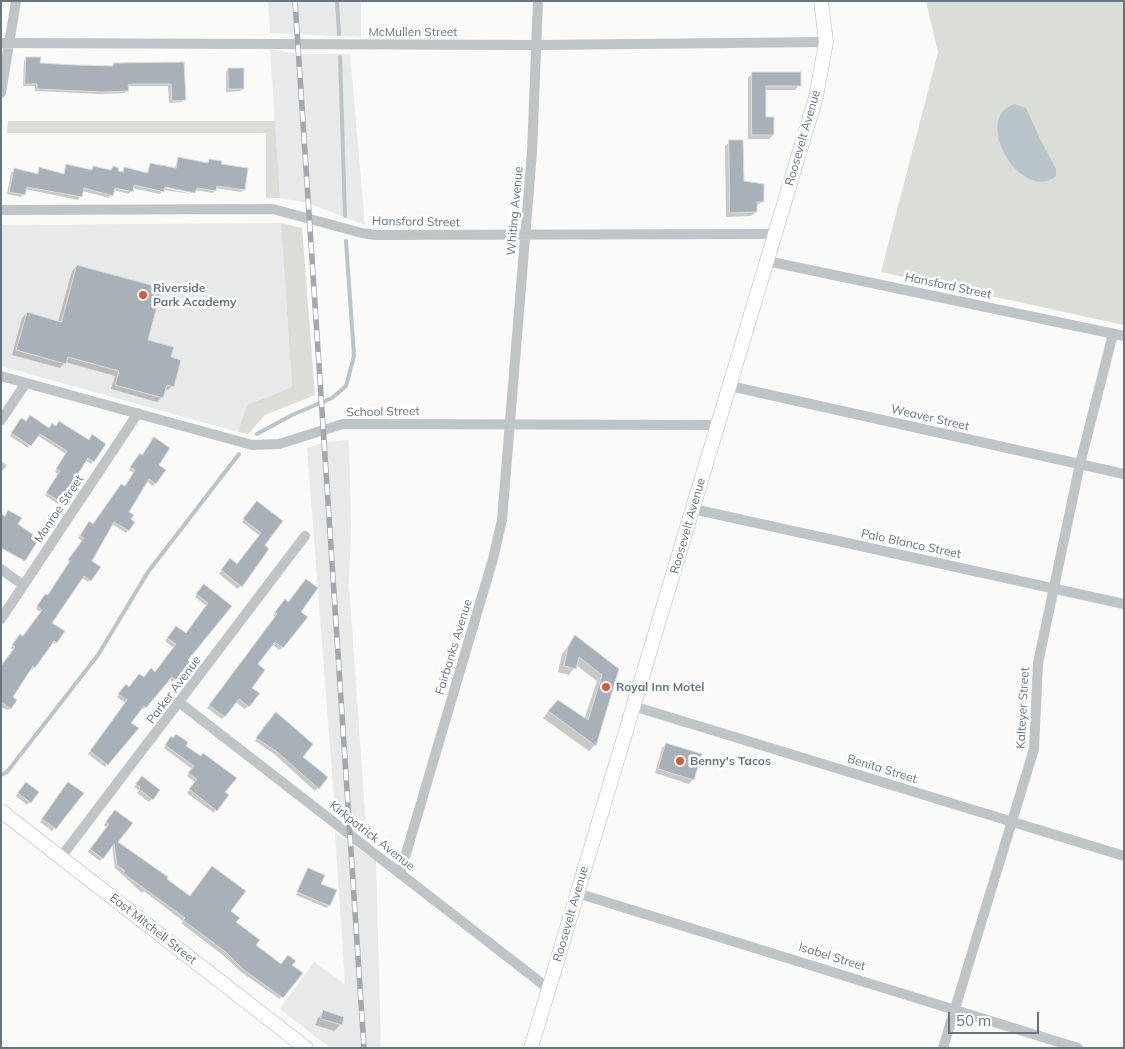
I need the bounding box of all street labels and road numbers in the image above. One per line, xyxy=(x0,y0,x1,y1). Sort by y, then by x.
street label: McMullen Street xyxy=(368,25,458,39)
street label: Roosevelt Avenue xyxy=(782,88,824,188)
street label: Whiting Avenue xyxy=(504,166,526,256)
street label: Hansford Street xyxy=(372,214,460,230)
street label: Hansford Street xyxy=(904,270,992,302)
street label: Weaver Street xyxy=(890,402,970,434)
street label: School Street xyxy=(346,404,420,420)
street label: Monroe Street xyxy=(31,473,87,545)
street label: Roosevelt Avenue xyxy=(667,476,709,576)
street label: Palo Blanco Street xyxy=(860,526,962,562)
street label: Fairbanks Avenue xyxy=(433,597,475,697)
street label: Parker Avenue xyxy=(144,653,204,727)
street label: Kalteyer Street xyxy=(1014,667,1032,749)
street label: Benita Street xyxy=(845,752,919,786)
street label: Kirkpatrick Avenue xyxy=(327,798,417,874)
street label: Roosevelt Avenue xyxy=(550,864,592,964)
street label: East Mitchell Street xyxy=(107,891,199,967)
street label: Isabel Street xyxy=(797,940,867,974)

